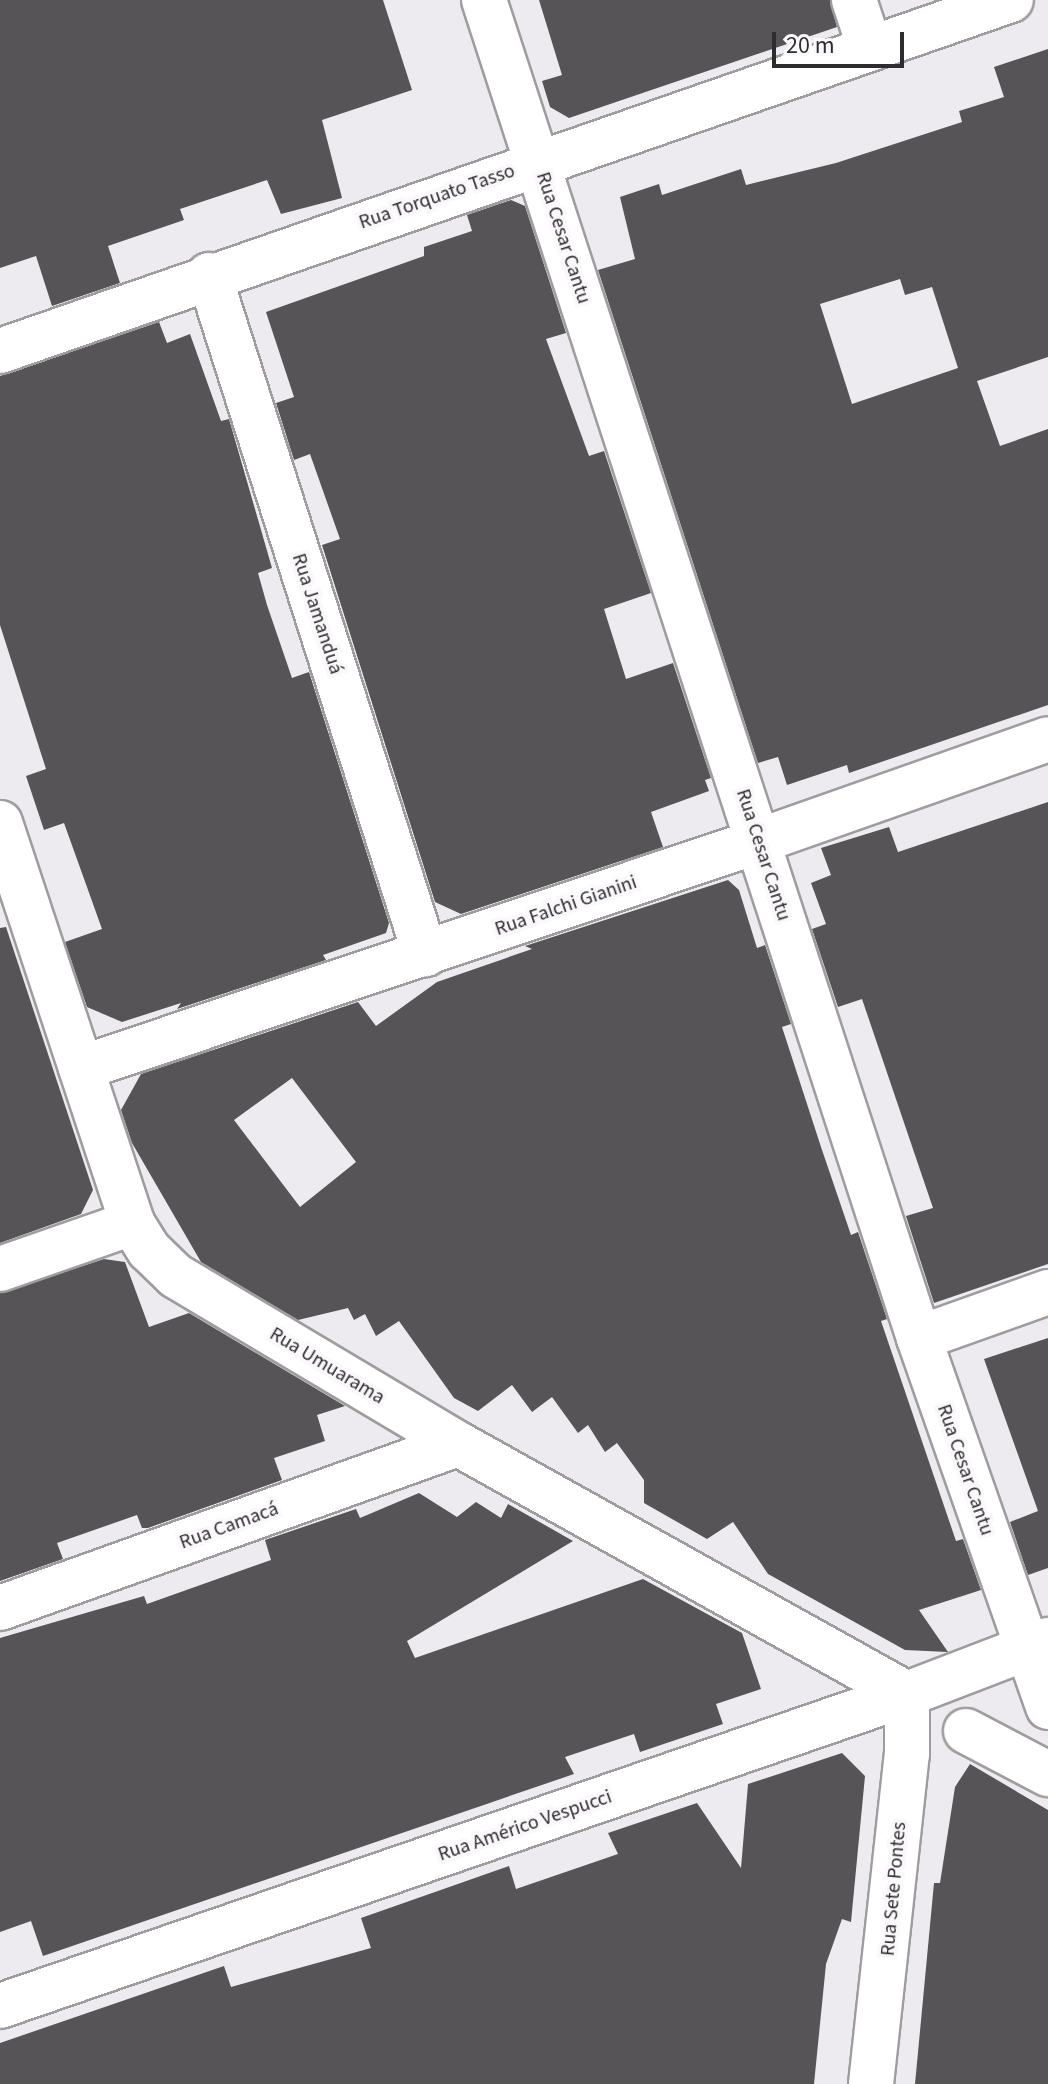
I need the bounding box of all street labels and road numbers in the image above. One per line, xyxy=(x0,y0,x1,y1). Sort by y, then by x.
street label: Rua Torquato Tasso xyxy=(356,159,518,235)
street label: Rua Cesar Cantu xyxy=(530,169,596,307)
street label: Rua Jamanduá xyxy=(286,551,348,677)
street label: Rua Cesar Cantu xyxy=(730,786,796,924)
street label: Rua Falchi Gianini xyxy=(492,870,640,942)
street label: Rua Umuarama xyxy=(265,1322,389,1410)
street label: Rua Cesar Cantu xyxy=(931,1401,999,1539)
street label: Rua Camacá xyxy=(176,1497,282,1555)
street label: Rua Américo Vespucci xyxy=(435,1785,615,1867)
street label: Rua Sete Pontes xyxy=(876,1821,912,1957)

